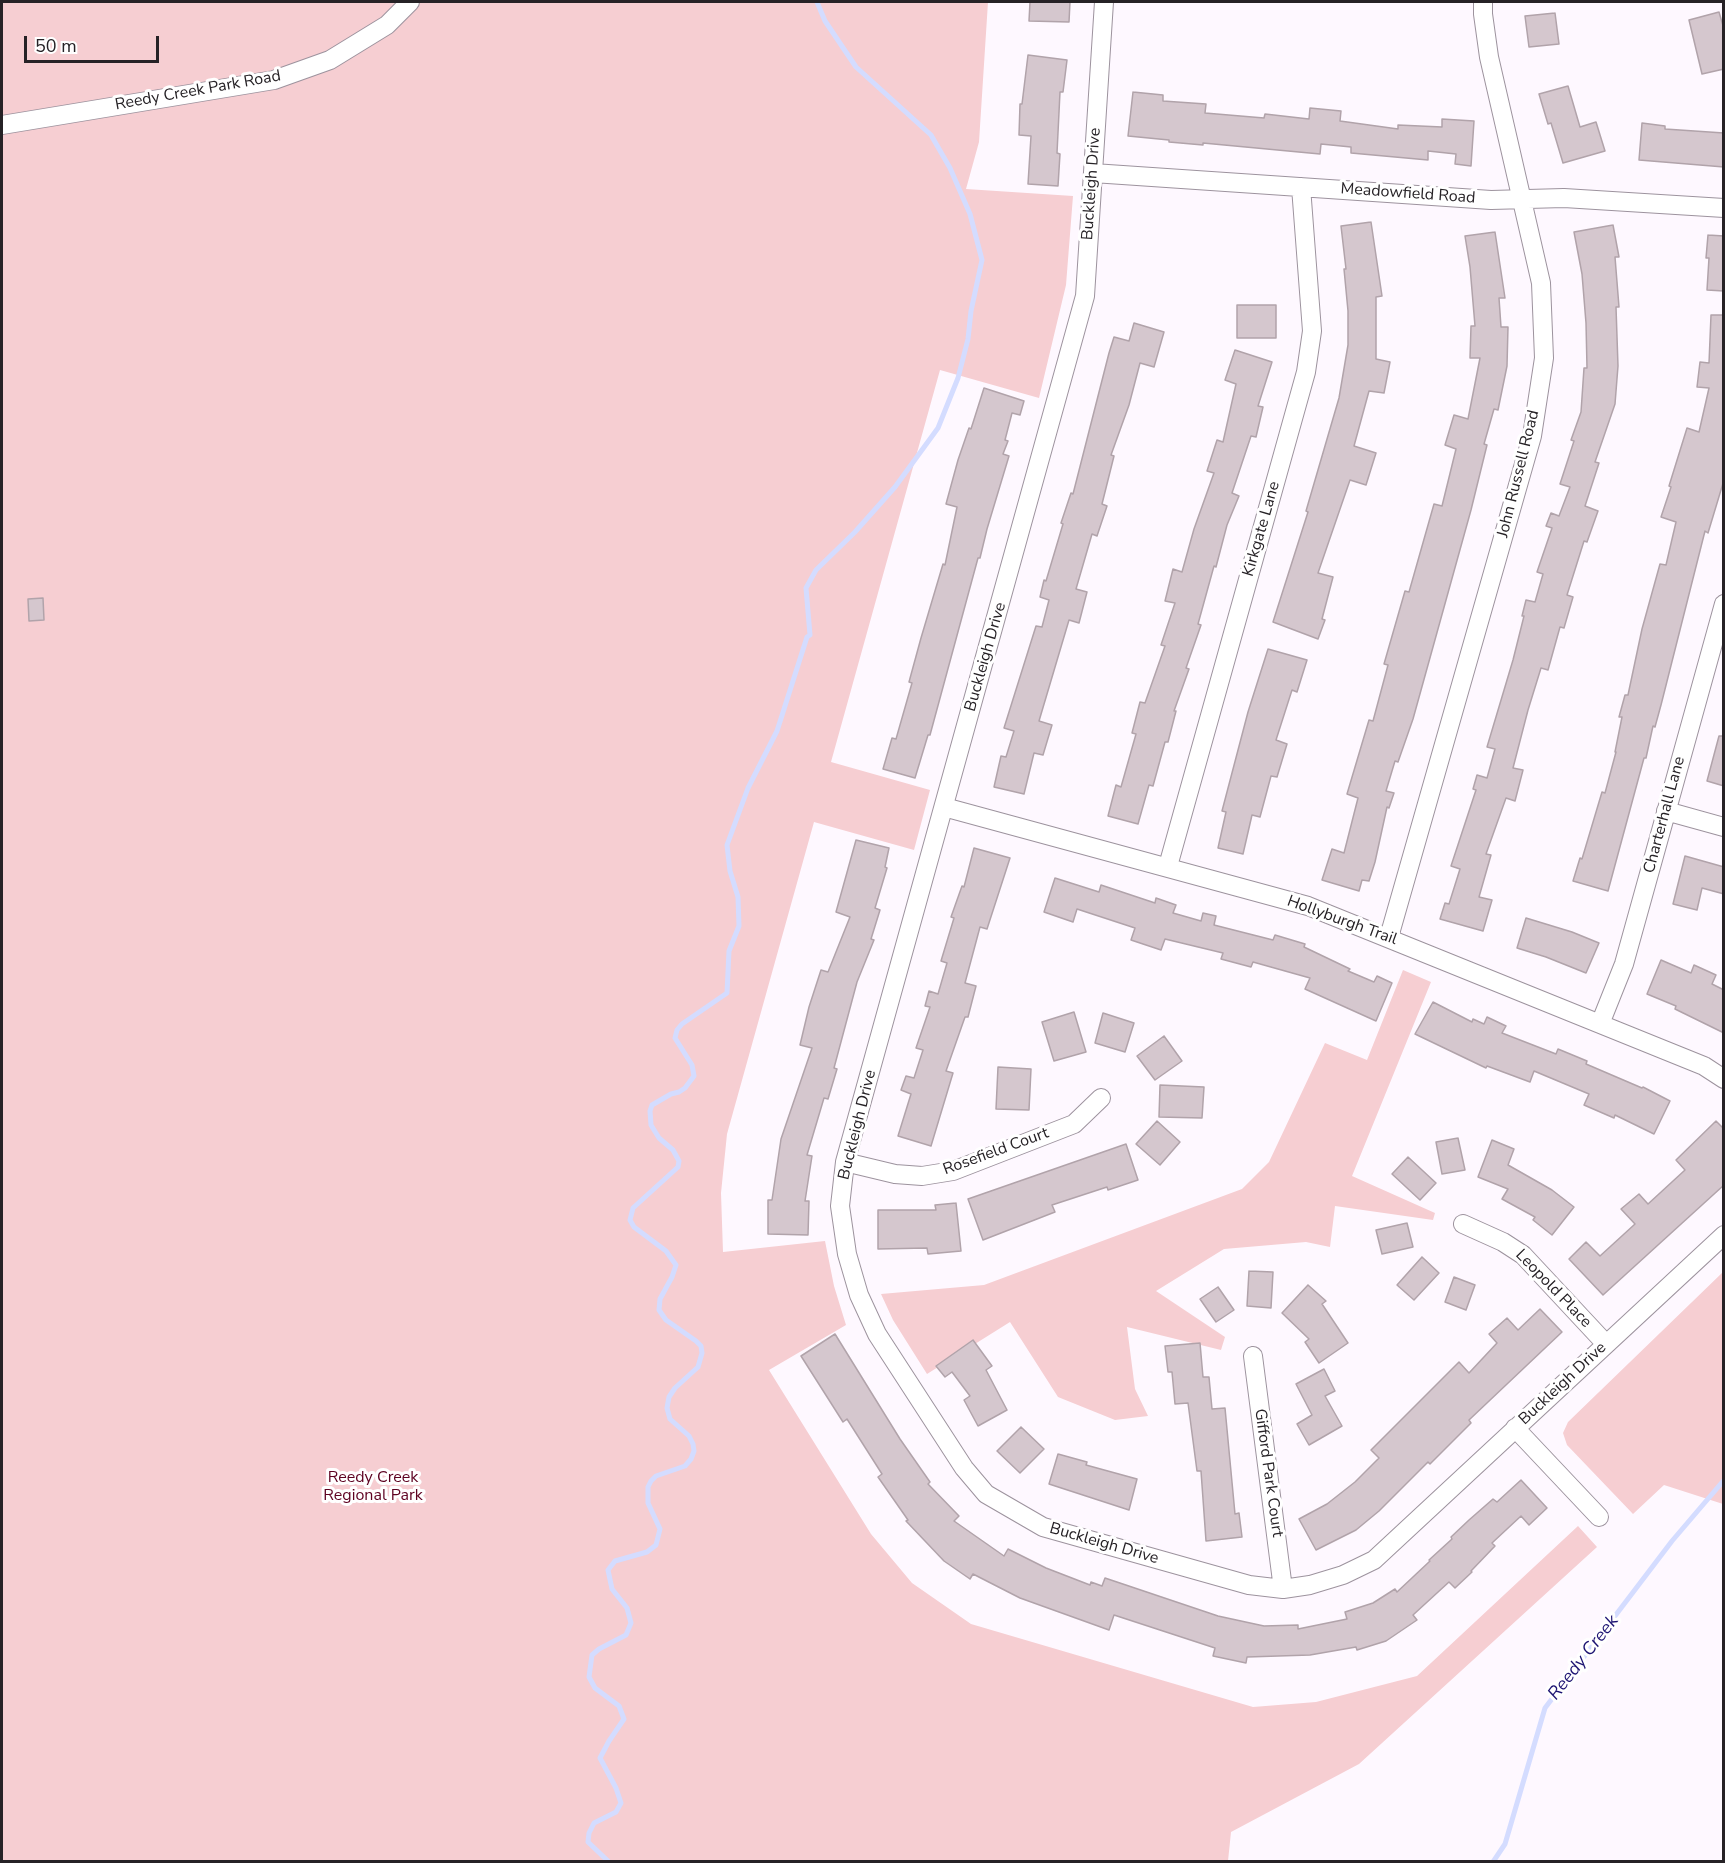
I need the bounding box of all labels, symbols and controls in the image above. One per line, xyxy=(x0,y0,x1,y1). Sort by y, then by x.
scale bar xyxy=(27,24,162,62)
text: 50 m xyxy=(35,34,77,58)
street label: Reedy Creek Park Road xyxy=(114,67,282,115)
street label: Buckleigh Drive xyxy=(1078,127,1106,241)
street label: Meadowfield Road xyxy=(1340,180,1476,208)
street label: John Russell Road xyxy=(1494,408,1544,540)
street label: Kirkgate Lane xyxy=(1239,479,1285,579)
street label: Buckleigh Drive xyxy=(961,600,1011,714)
street label: Charterhall Lane xyxy=(1640,754,1690,876)
street label: Hollyburgh Trail xyxy=(1284,892,1400,950)
street label: Buckleigh Drive xyxy=(835,1068,881,1182)
street label: Rosefield Court xyxy=(941,1124,1051,1180)
street label: Leopold Place xyxy=(1511,1246,1595,1332)
street label: Buckleigh Drive xyxy=(1515,1339,1611,1429)
street label: Gifford Park Court xyxy=(1249,1408,1287,1538)
park label: Reedy Creek Regional Park xyxy=(323,1468,423,1506)
street label: Buckleigh Drive xyxy=(1047,1519,1161,1569)
water label: Reedy Creek xyxy=(1544,1611,1624,1705)

